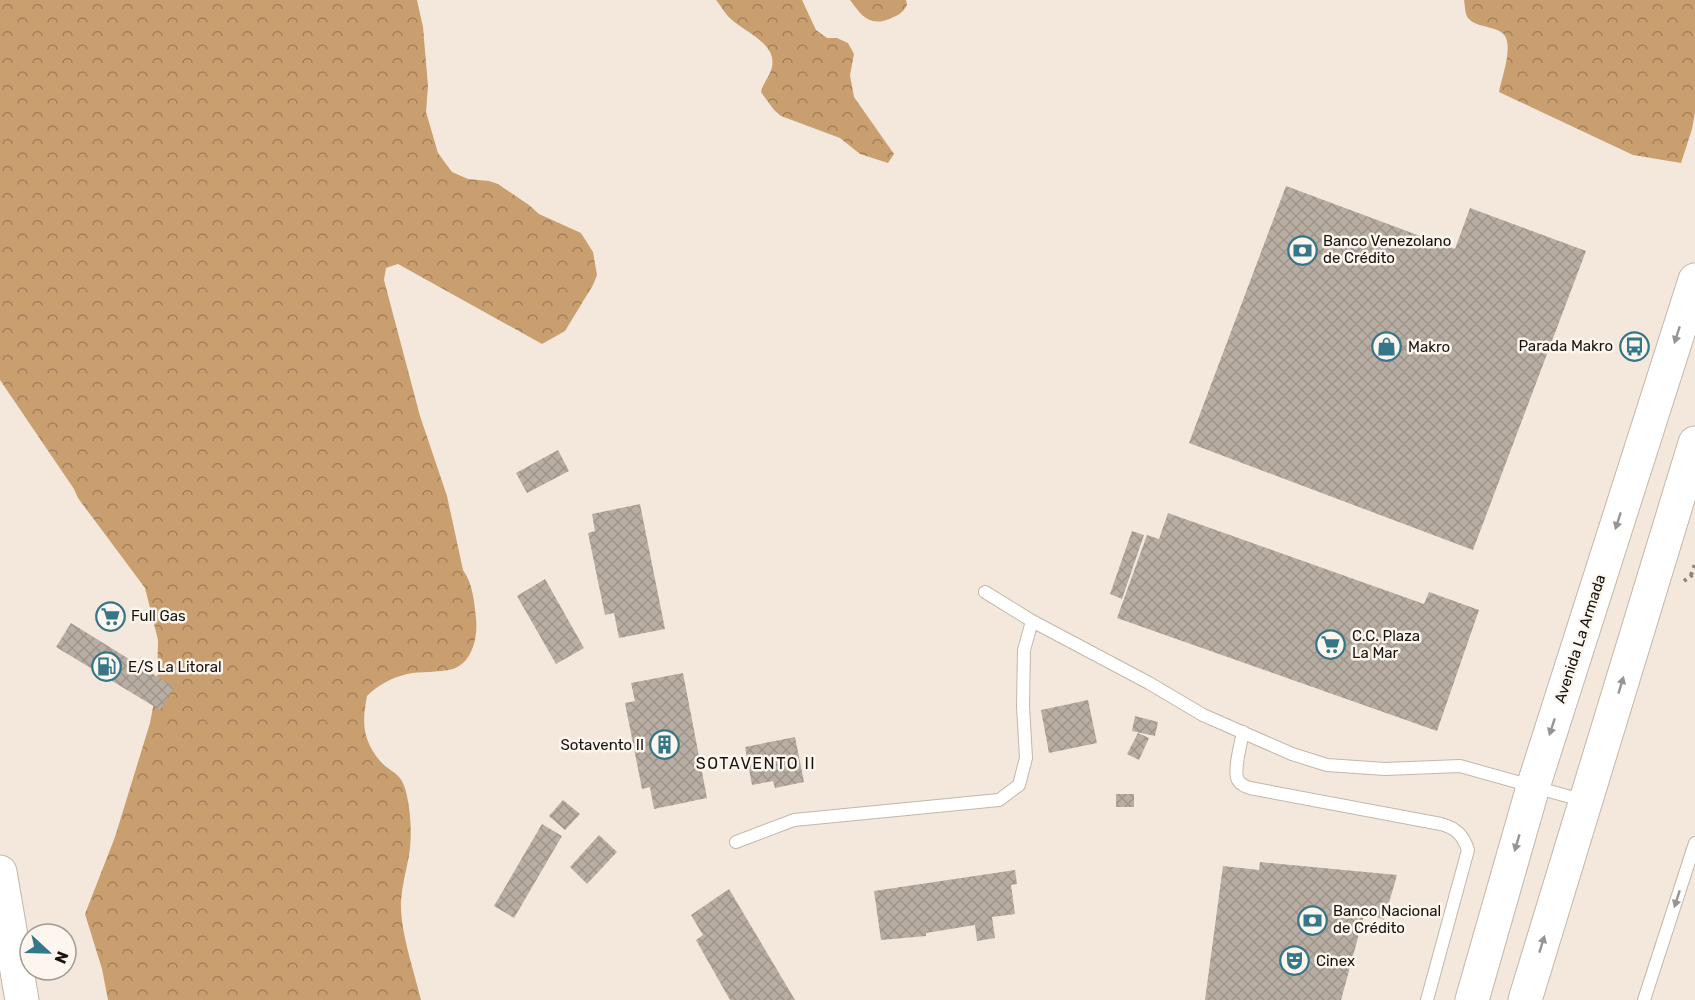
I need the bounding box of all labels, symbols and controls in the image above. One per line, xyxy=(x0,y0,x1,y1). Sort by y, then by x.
place label: Banco Venezolano de Crédito xyxy=(1323,232,1451,267)
bank icon: Banco Venezolano de Crédito xyxy=(1286,234,1318,266)
one-way arrow xyxy=(1672,326,1681,344)
bus stop icon: Parada Makro xyxy=(1618,330,1650,362)
shop icon: Makro xyxy=(1371,331,1403,363)
place label: Parada Makro xyxy=(1518,337,1613,355)
place label: Makro xyxy=(1408,338,1450,356)
one-way arrow xyxy=(1612,512,1622,530)
street label: Avenida La Armada xyxy=(1551,572,1609,706)
supermarket icon: Full Gas xyxy=(94,600,126,632)
place label: Full Gas xyxy=(131,607,186,625)
place label: C.C. Plaza La Mar xyxy=(1352,627,1420,662)
supermarket icon: C.C. Plaza La Mar xyxy=(1315,629,1347,661)
fuel station icon: E/S La Litoral xyxy=(91,651,123,683)
place label: E/S La Litoral xyxy=(128,658,222,676)
one-way arrow xyxy=(1617,676,1626,694)
one-way arrow xyxy=(1547,718,1556,736)
building icon: Sotavento II xyxy=(649,729,681,761)
place label: Sotavento II xyxy=(560,736,644,754)
district label: SOTAVENTO II xyxy=(696,754,816,773)
one-way arrow xyxy=(1511,834,1521,852)
one-way arrow xyxy=(1672,890,1681,908)
place label: Banco Nacional de Crédito xyxy=(1333,902,1441,937)
bank icon: Banco Nacional de Crédito xyxy=(1296,904,1328,936)
north arrow xyxy=(18,922,78,982)
one-way arrow xyxy=(1538,935,1547,953)
theatre icon: Cinex xyxy=(1279,945,1311,977)
text: N xyxy=(50,949,72,966)
place label: Cinex xyxy=(1316,952,1355,970)

